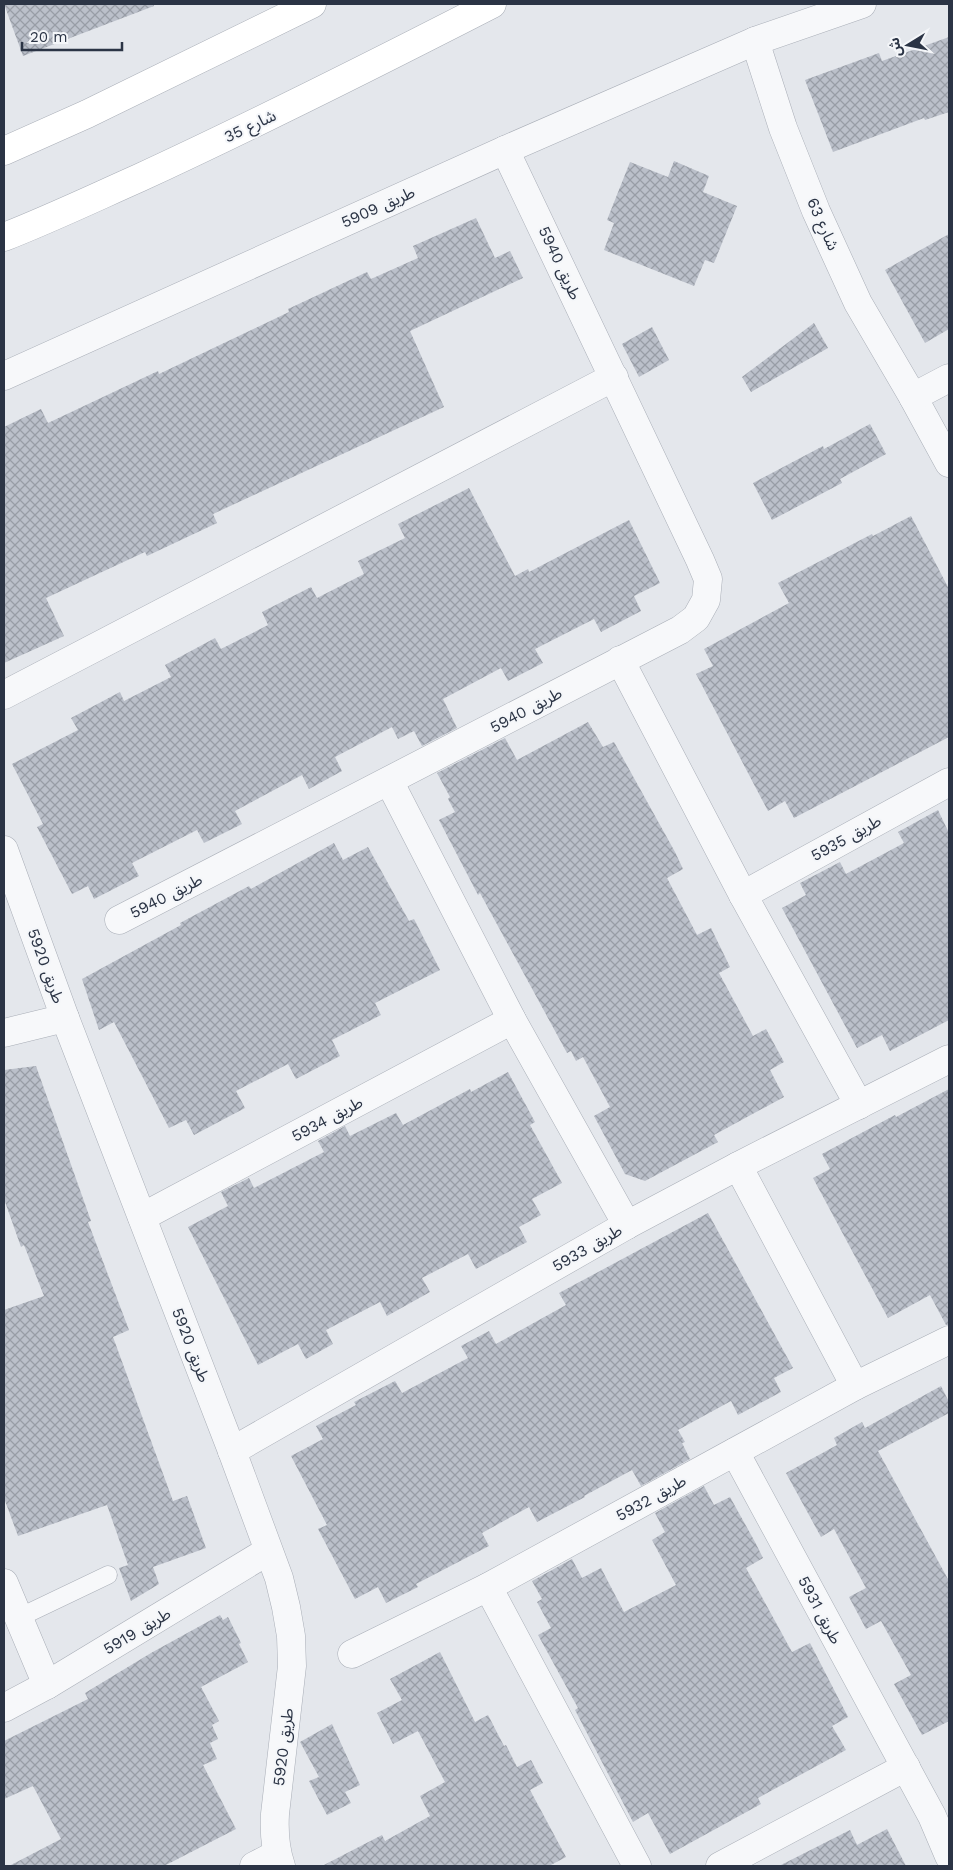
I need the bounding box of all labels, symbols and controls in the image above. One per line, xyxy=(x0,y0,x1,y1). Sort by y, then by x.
scale bar xyxy=(22,20,122,52)
north arrow xyxy=(883,20,933,70)
text: 20 m xyxy=(30,28,68,46)
text: ش xyxy=(886,36,905,58)
street label: شارع 35 xyxy=(221,106,280,149)
street label: طريق 5909 xyxy=(338,182,418,233)
street label: شارع 63 xyxy=(800,195,843,255)
street label: طريق 5940 xyxy=(534,223,585,303)
street label: طريق 5940 xyxy=(487,683,566,738)
street label: طريق 5935 xyxy=(808,811,885,866)
street label: طريق 5940 xyxy=(127,870,206,923)
street label: طريق 5920 xyxy=(23,926,68,1007)
street label: طريق 5934 xyxy=(288,1092,366,1147)
street label: طريق 5933 xyxy=(549,1220,626,1276)
street label: طريق 5920 xyxy=(167,1305,214,1385)
street label: طريق 5932 xyxy=(613,1471,690,1526)
street label: طريق 5931 xyxy=(793,1573,846,1648)
street label: طريق 5919 xyxy=(100,1603,175,1659)
street label: طريق 5920 xyxy=(269,1707,298,1787)

